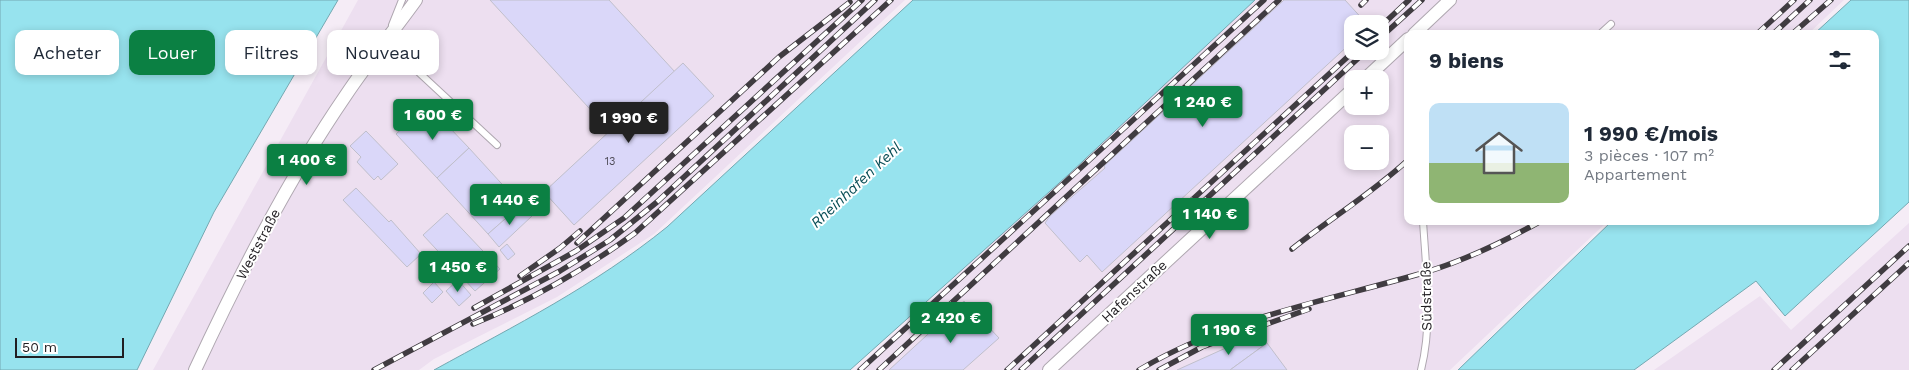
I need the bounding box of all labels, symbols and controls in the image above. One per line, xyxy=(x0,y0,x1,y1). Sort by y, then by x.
map controls xyxy=(1344,15,1389,170)
button: layers xyxy=(1344,15,1389,60)
chip: Acheter xyxy=(15,30,119,75)
chip: Louer xyxy=(129,30,215,75)
chip: Filtres xyxy=(225,30,317,75)
chip: Nouveau xyxy=(327,30,439,75)
icon: filters xyxy=(1826,46,1854,74)
text: 9 biens xyxy=(1429,48,1504,73)
button: + xyxy=(1344,70,1389,115)
pin: 1 240 € xyxy=(1157,86,1249,128)
text: 1 240 € xyxy=(1174,92,1232,111)
pin: 1 600 € xyxy=(387,98,479,141)
pin: 1 990 € xyxy=(583,102,675,144)
text: 1 600 € xyxy=(404,105,462,124)
text: 1 990 € xyxy=(600,108,658,127)
text: 1 990 €/mois xyxy=(1584,121,1718,146)
icon: home xyxy=(1469,123,1529,183)
button: − xyxy=(1344,125,1389,170)
water label: Rheinhafen Kehl xyxy=(807,138,905,232)
pin: 1 400 € xyxy=(261,144,353,186)
text: 3 pièces · 107 m² xyxy=(1584,146,1714,165)
text: 1 400 € xyxy=(278,150,336,169)
house number: 13 xyxy=(605,155,615,168)
text: Appartement xyxy=(1584,165,1687,184)
pin: 1 440 € xyxy=(464,184,556,226)
text: 1 440 € xyxy=(481,190,539,209)
pin: 1 140 € xyxy=(1164,198,1256,240)
text: 1 140 € xyxy=(1183,204,1237,223)
street label: Weststraße xyxy=(233,206,283,282)
pin: 1 450 € xyxy=(412,250,504,293)
text: 1 450 € xyxy=(429,257,487,276)
street label: Hafenstraße xyxy=(1098,257,1170,325)
street label: Südstraße xyxy=(1417,261,1435,331)
pin: 2 420 € xyxy=(905,302,997,344)
text: 2 420 € xyxy=(921,308,981,327)
pin: 1 190 € xyxy=(1183,314,1275,356)
text: 1 190 € xyxy=(1202,320,1256,339)
scale bar xyxy=(15,335,124,358)
text: 50 m xyxy=(22,339,57,355)

